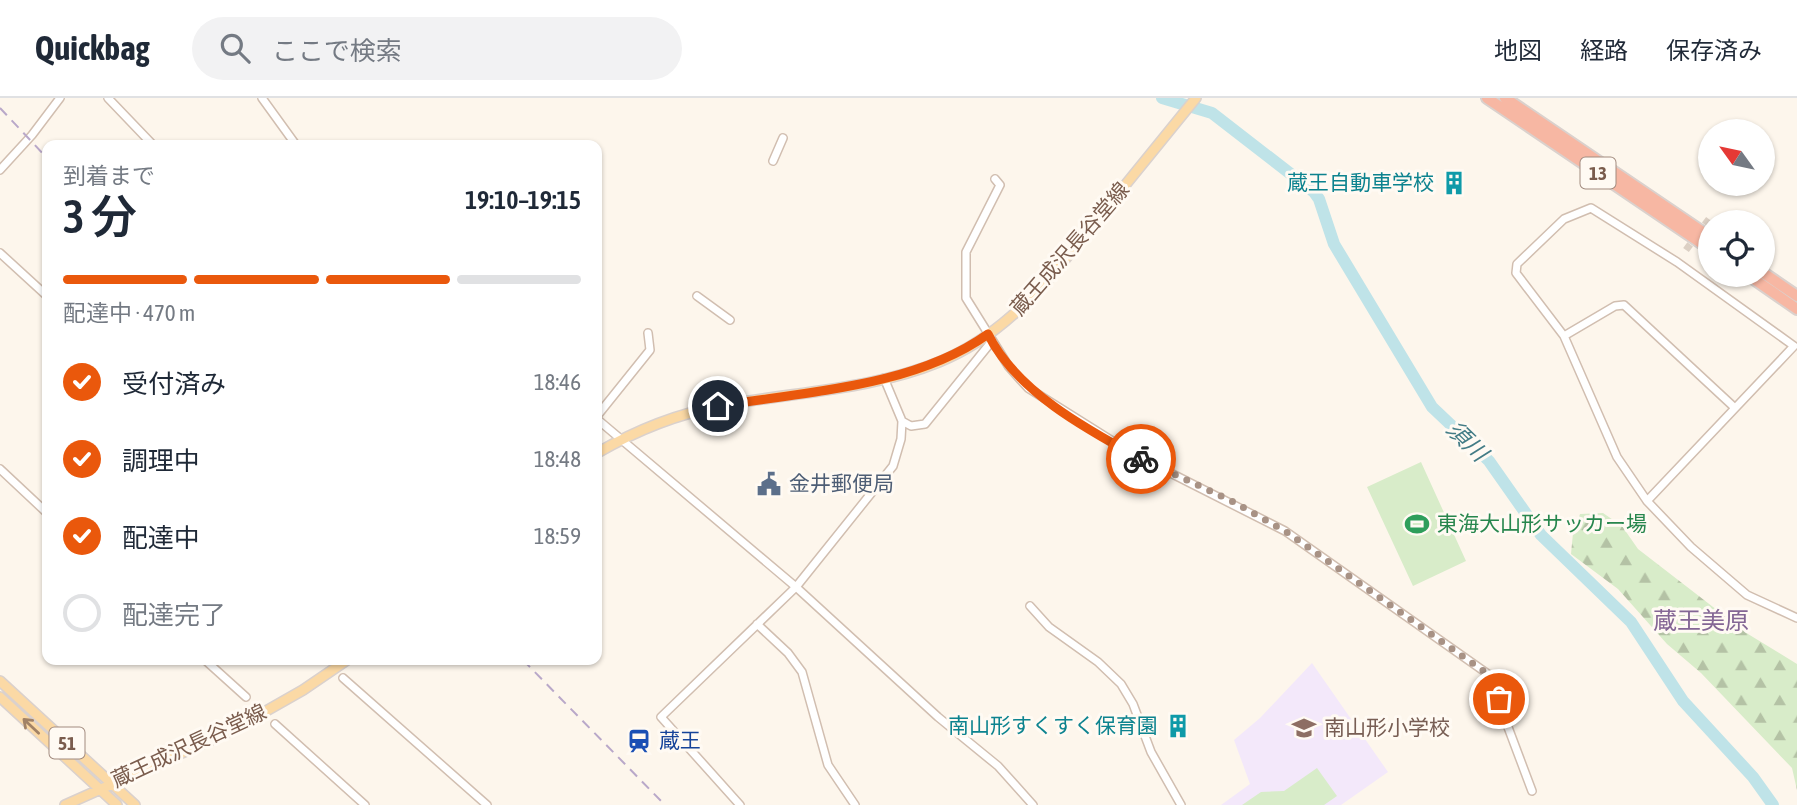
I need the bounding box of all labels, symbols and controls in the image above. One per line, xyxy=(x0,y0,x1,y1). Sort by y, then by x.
search box xyxy=(192,17,682,80)
text: Quickbag xyxy=(35,29,150,67)
icon: search xyxy=(216,29,254,67)
text: ここで検索 xyxy=(272,36,402,66)
text: 地図 xyxy=(1494,37,1542,64)
text: 経路 xyxy=(1580,37,1628,64)
text: 保存済み xyxy=(1666,37,1762,64)
north arrow xyxy=(1698,119,1774,196)
map controls xyxy=(1698,119,1775,287)
road number: 13 xyxy=(1580,158,1616,188)
text: 到着まで xyxy=(63,163,155,189)
building icon: 蔵王自動車学校 xyxy=(1440,169,1468,197)
place label: 蔵王自動車学校 xyxy=(1287,170,1434,194)
street label: 蔵王成沢長谷堂線 xyxy=(1005,177,1133,320)
text: 19:10–19:15 xyxy=(465,185,581,215)
text: 3 分 xyxy=(63,190,137,243)
button: locate xyxy=(1698,210,1775,287)
text: 配達中 · 470 m xyxy=(63,300,195,326)
icon: check xyxy=(63,363,101,401)
text: 受付済み xyxy=(122,369,226,399)
text: 18:46 xyxy=(534,369,581,395)
pin xyxy=(688,376,748,436)
icon: home xyxy=(699,387,737,425)
water label: 須川 xyxy=(1441,416,1495,468)
courier xyxy=(1106,424,1176,494)
icon: check xyxy=(63,440,101,478)
icon: bike xyxy=(1122,440,1160,478)
text: 調理中 xyxy=(122,446,200,476)
text: 18:48 xyxy=(534,446,581,472)
public building icon: 金井郵便局 xyxy=(755,470,783,498)
place label: 金井郵便局 xyxy=(789,471,894,495)
sports icon: 東海大山形サッカー場 xyxy=(1403,510,1431,538)
place label: 東海大山形サッカー場 xyxy=(1437,511,1647,535)
icon: check xyxy=(63,517,101,555)
text: 配達中 xyxy=(122,523,200,553)
text: 18:59 xyxy=(534,523,581,549)
text: 配達完了 xyxy=(122,600,226,630)
district label: 蔵王美原 xyxy=(1653,607,1749,634)
pin xyxy=(1469,669,1529,729)
icon: bag xyxy=(1480,680,1518,718)
street label: 蔵王成沢長谷堂線 xyxy=(107,699,270,791)
building icon: 南山形すくすく保育園 xyxy=(1164,712,1192,740)
place label: 南山形すくすく保育園 xyxy=(948,713,1158,737)
school or university icon: 南山形小学校 xyxy=(1290,714,1318,742)
place label: 南山形小学校 xyxy=(1324,715,1450,739)
one-way arrow xyxy=(23,717,40,734)
station icon: 蔵王 xyxy=(625,727,653,755)
road number: 51 xyxy=(50,728,84,758)
place label: 蔵王 xyxy=(659,728,701,752)

